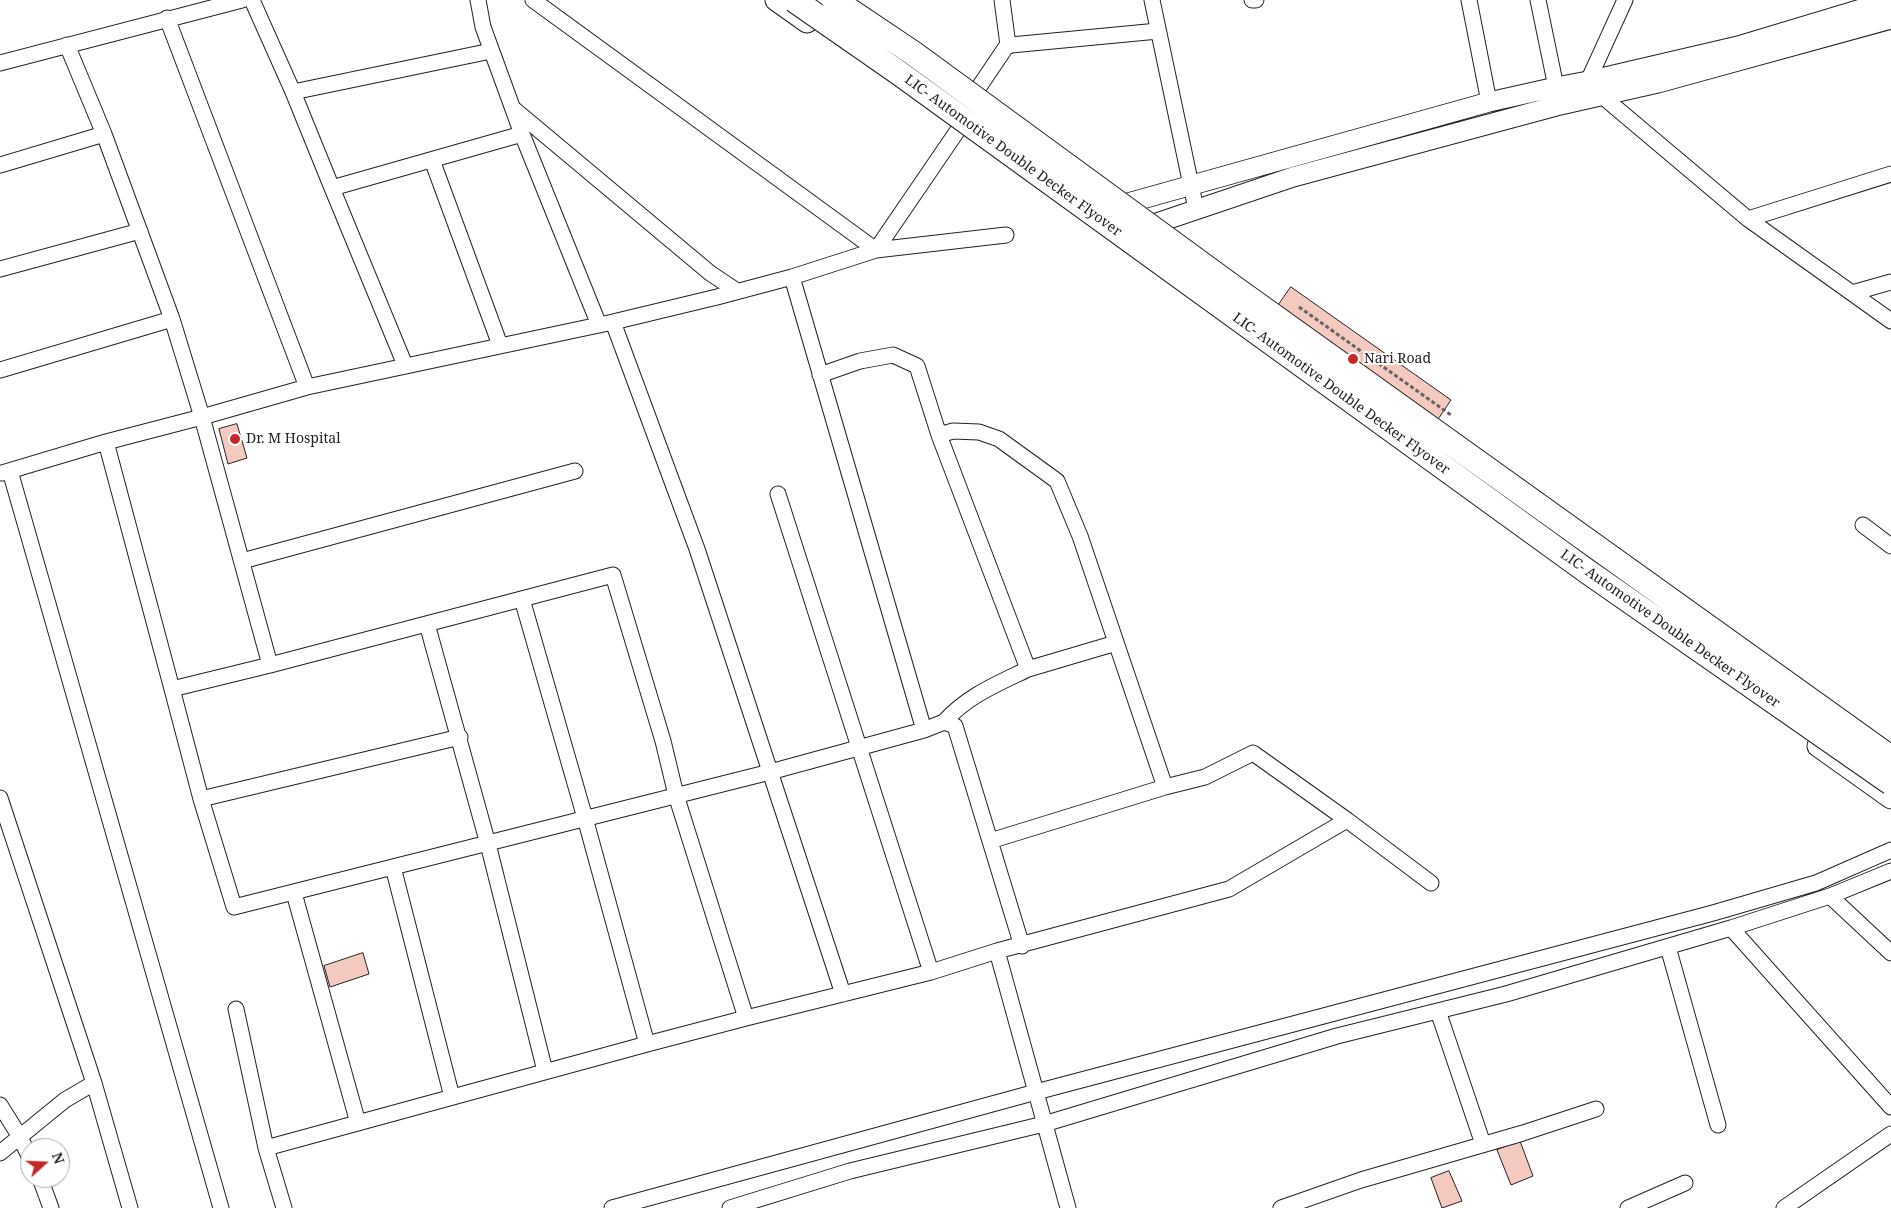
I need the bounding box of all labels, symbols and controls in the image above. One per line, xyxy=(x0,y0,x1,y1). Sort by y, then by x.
street label: LIC- Automotive Double Decker Flyover xyxy=(901,72,1125,240)
street label: LIC- Automotive Double Decker Flyover xyxy=(1229,310,1453,478)
place label: Nari Road xyxy=(1364,351,1431,367)
marker: Nari Road xyxy=(1346,352,1360,366)
place label: Dr. M Hospital xyxy=(246,431,341,447)
marker: Dr. M Hospital xyxy=(228,432,242,446)
street label: LIC- Automotive Double Decker Flyover xyxy=(1557,546,1783,712)
north arrow xyxy=(20,1138,70,1188)
text: N xyxy=(48,1150,69,1166)

